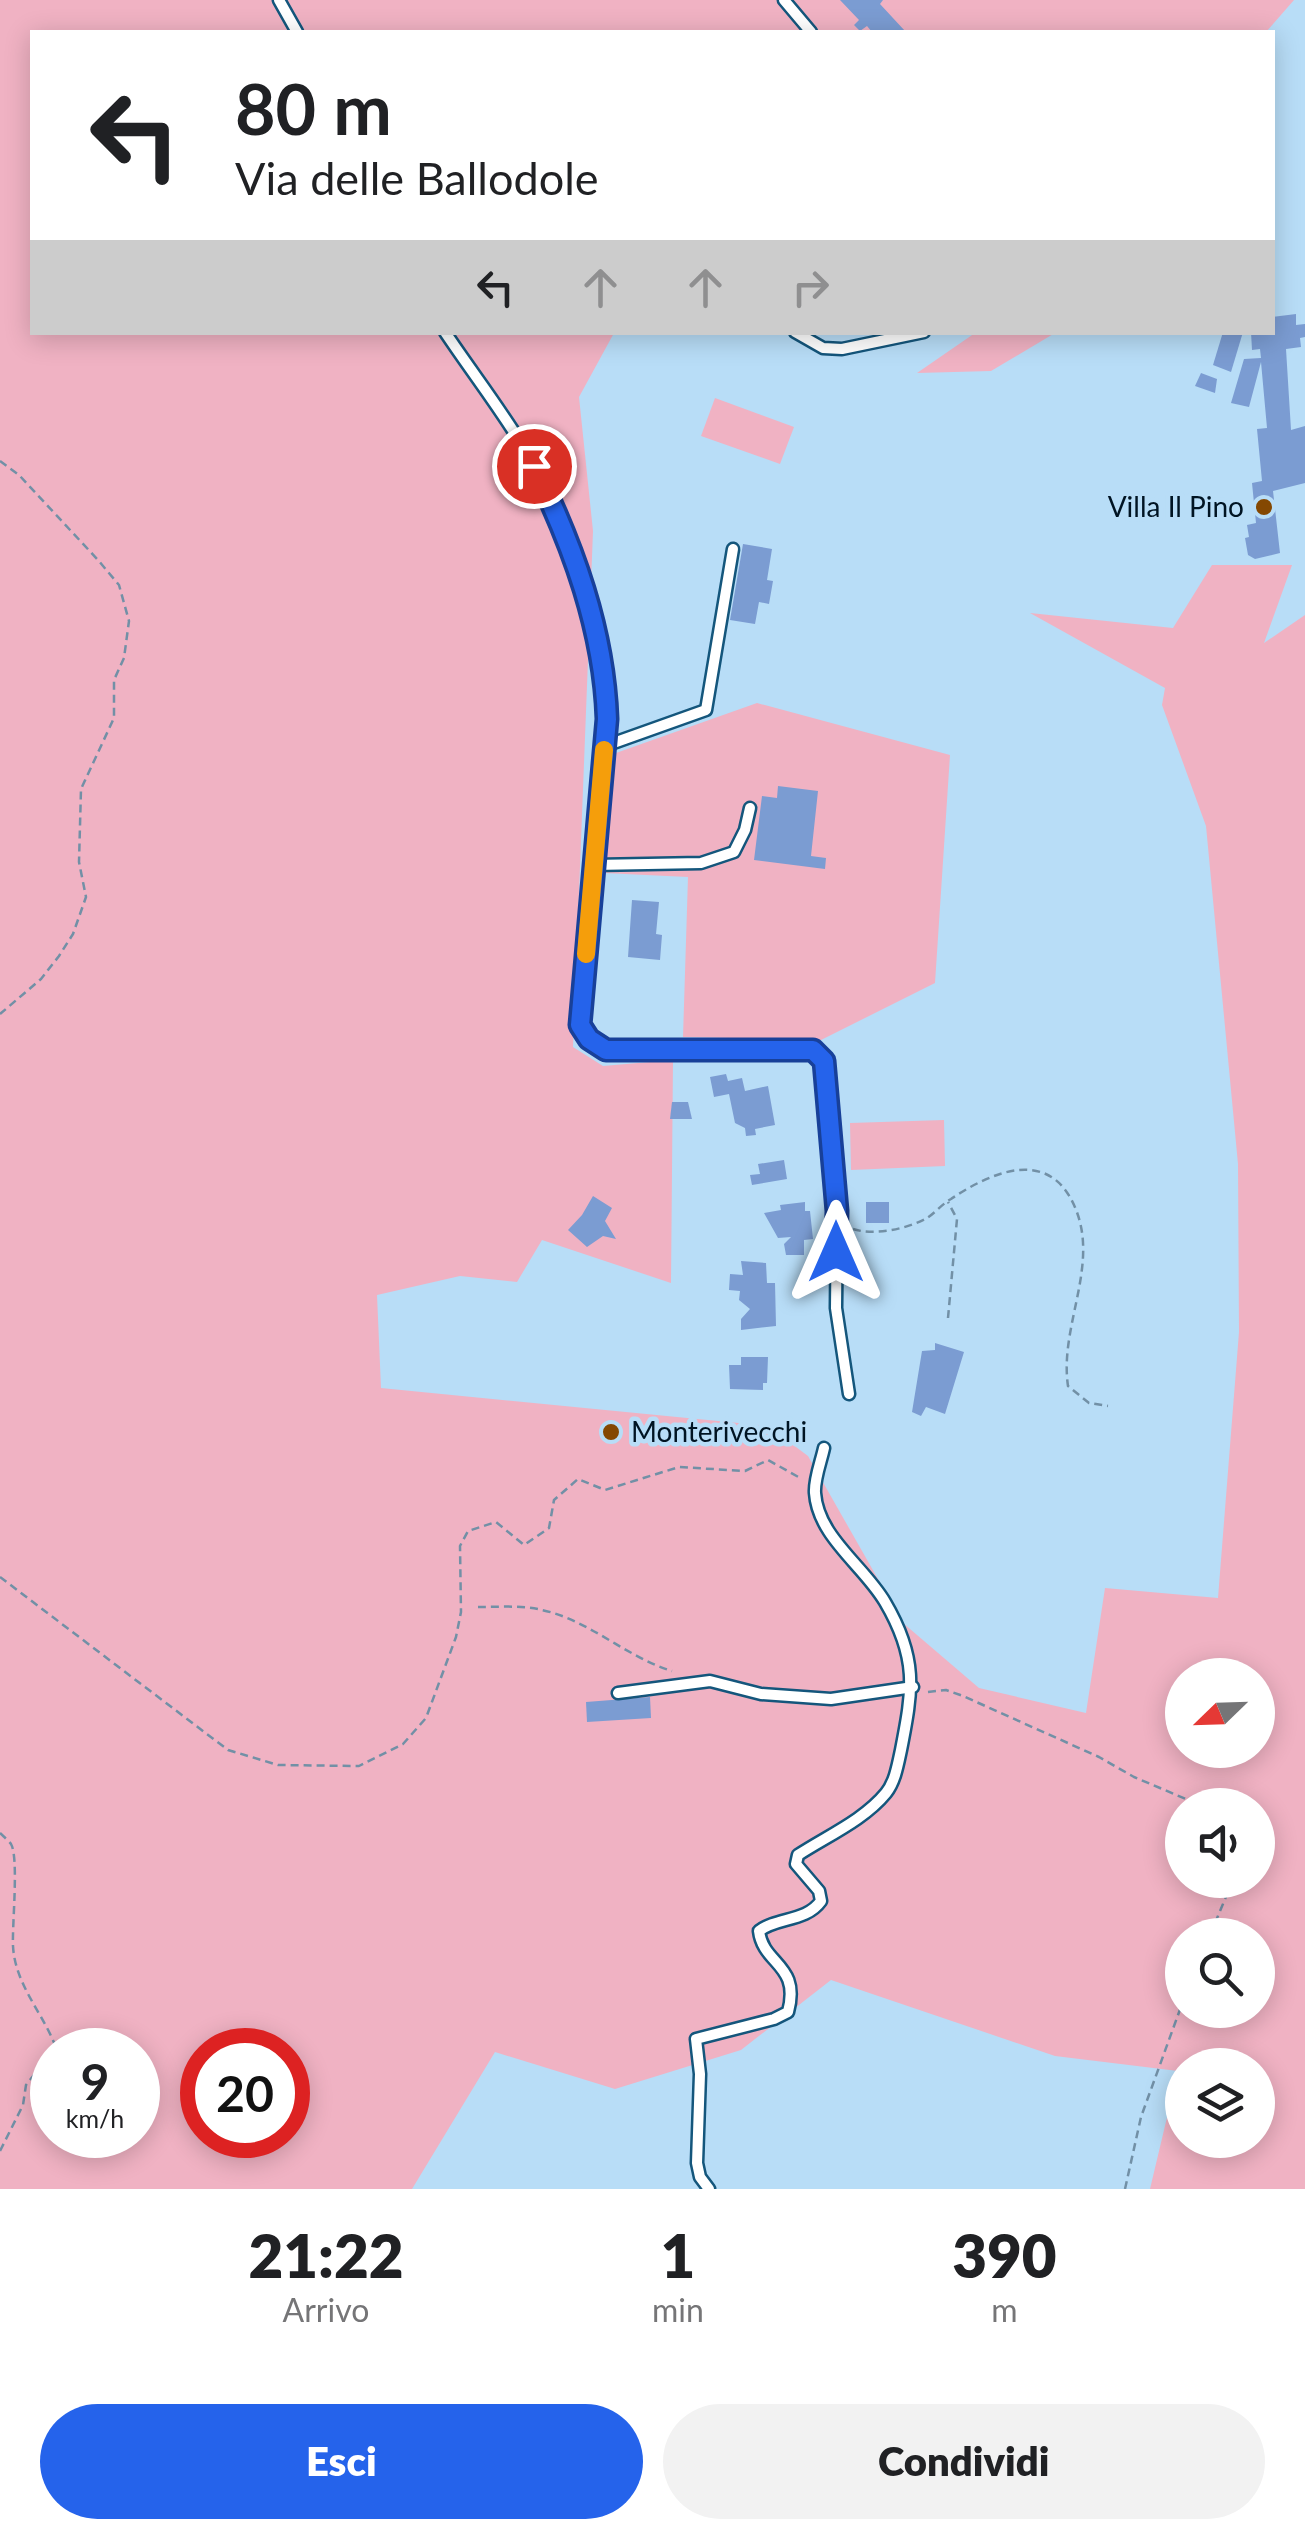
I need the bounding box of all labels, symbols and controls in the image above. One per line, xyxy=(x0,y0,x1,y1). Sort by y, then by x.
text: 80 m xyxy=(235,66,392,150)
icon: left xyxy=(70,70,200,200)
text: Via delle Ballodole xyxy=(235,151,599,205)
icon: left xyxy=(468,260,523,315)
icon: ahead xyxy=(573,260,628,315)
icon: ahead xyxy=(678,260,733,315)
icon: right xyxy=(783,260,838,315)
pin xyxy=(492,424,577,509)
icon: arrive xyxy=(507,439,562,494)
place label: Villa Il Pino xyxy=(1108,489,1244,523)
marker: Villa Il Pino xyxy=(1253,496,1275,518)
position arrow xyxy=(784,1200,888,1304)
place label: Monterivecchi xyxy=(631,1414,807,1448)
marker: Monterivecchi xyxy=(600,1421,622,1443)
north arrow xyxy=(1165,1658,1275,1768)
map controls xyxy=(1165,1658,1275,2158)
button: sound xyxy=(1165,1788,1275,1898)
button: search xyxy=(1165,1918,1275,2028)
speed limit sign: 20 xyxy=(180,2028,310,2158)
button: layers xyxy=(1165,2048,1275,2158)
text: 9 xyxy=(80,2051,110,2111)
text: km/h xyxy=(66,2103,124,2133)
text: 21:22 xyxy=(248,2219,404,2291)
text: 1 xyxy=(660,2219,695,2291)
text: 390 xyxy=(952,2219,1057,2291)
text: Arrivo xyxy=(283,2290,369,2329)
text: min xyxy=(652,2290,704,2329)
text: m xyxy=(991,2290,1018,2329)
button: Esci xyxy=(40,2404,643,2519)
button: Condividi xyxy=(663,2404,1265,2519)

